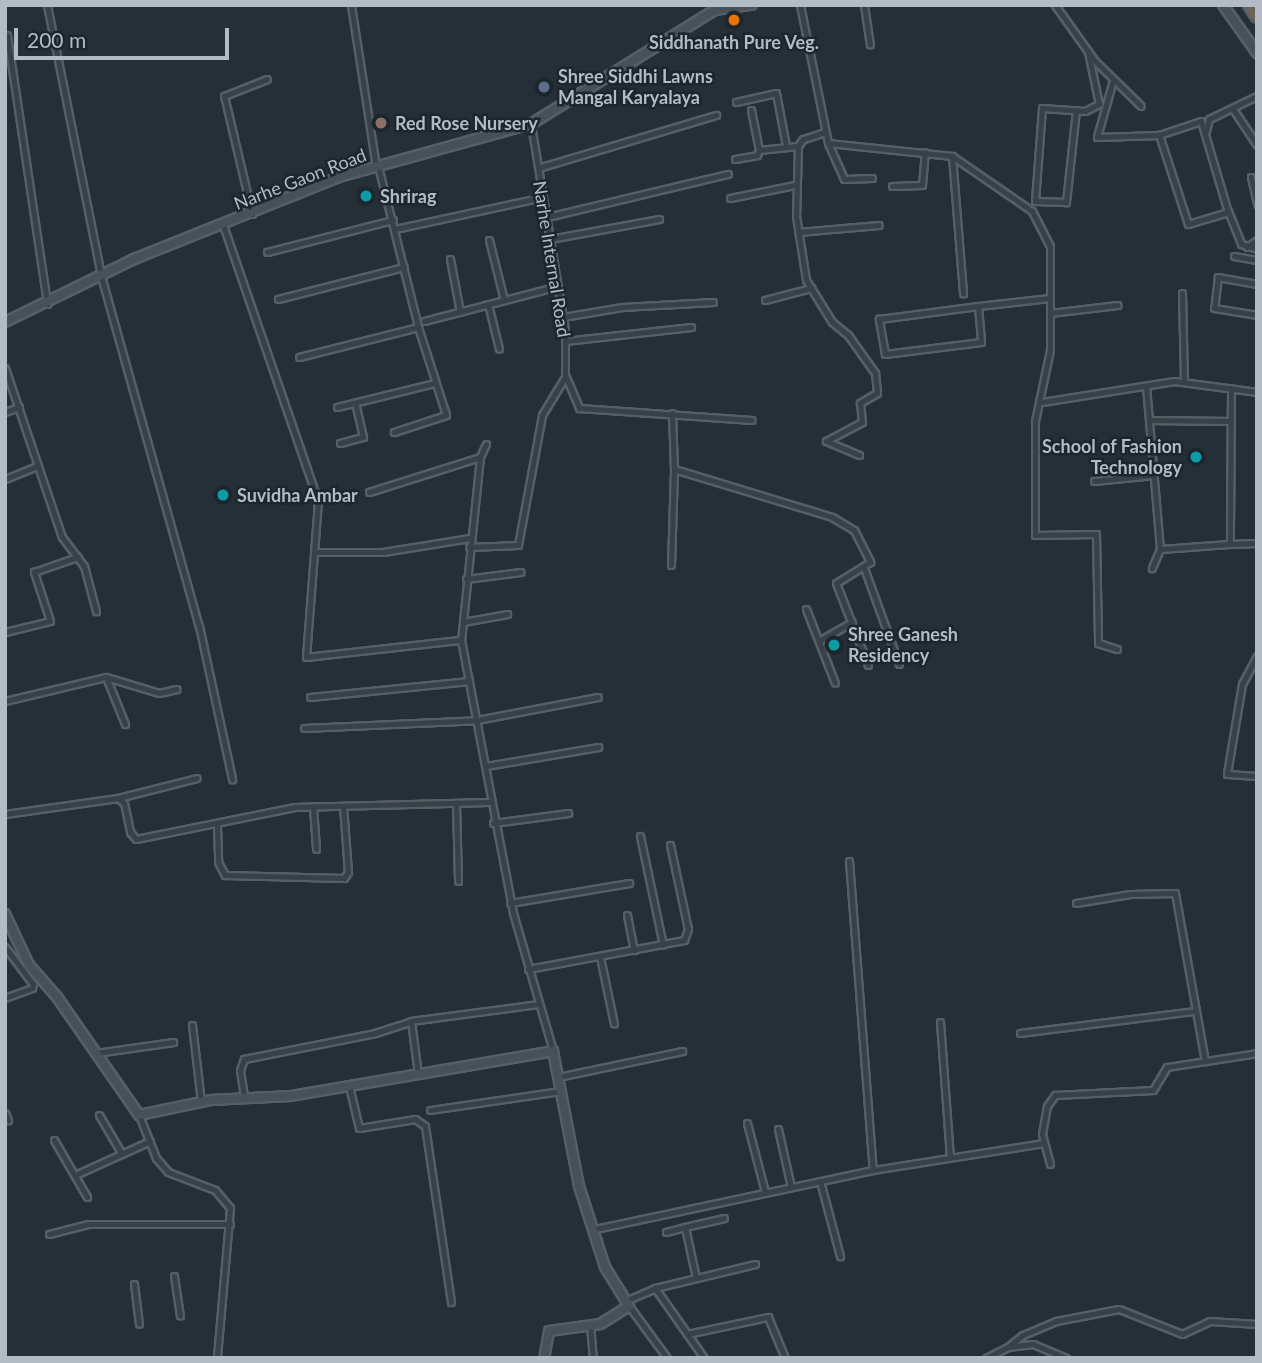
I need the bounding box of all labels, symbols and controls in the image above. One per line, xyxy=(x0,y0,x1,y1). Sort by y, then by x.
marker: Siddhanath Pure Veg. xyxy=(726,12,742,28)
scale bar xyxy=(18,14,233,58)
text: 200 m xyxy=(27,27,86,52)
place label: Siddhanath Pure Veg. xyxy=(649,31,819,53)
place label: Shree Siddhi Lawns Mangal Karyalaya xyxy=(558,66,713,108)
marker: Shree Siddhi Lawns Mangal Karyalaya xyxy=(536,79,552,95)
place label: Red Rose Nursery xyxy=(395,112,538,134)
marker: Red Rose Nursery xyxy=(373,115,389,131)
street label: Narhe Gaon Road xyxy=(231,144,369,214)
street label: Narhe Internal Road xyxy=(529,179,575,339)
place label: Shrirag xyxy=(380,185,436,207)
marker: Shrirag xyxy=(358,188,374,204)
place label: School of Fashion Technology xyxy=(1042,436,1182,478)
marker: School of Fashion Technology xyxy=(1188,449,1204,465)
place label: Suvidha Ambar xyxy=(237,484,358,506)
marker: Suvidha Ambar xyxy=(215,487,231,503)
place label: Shree Ganesh Residency xyxy=(848,624,958,666)
marker: Shree Ganesh Residency xyxy=(826,637,842,653)

